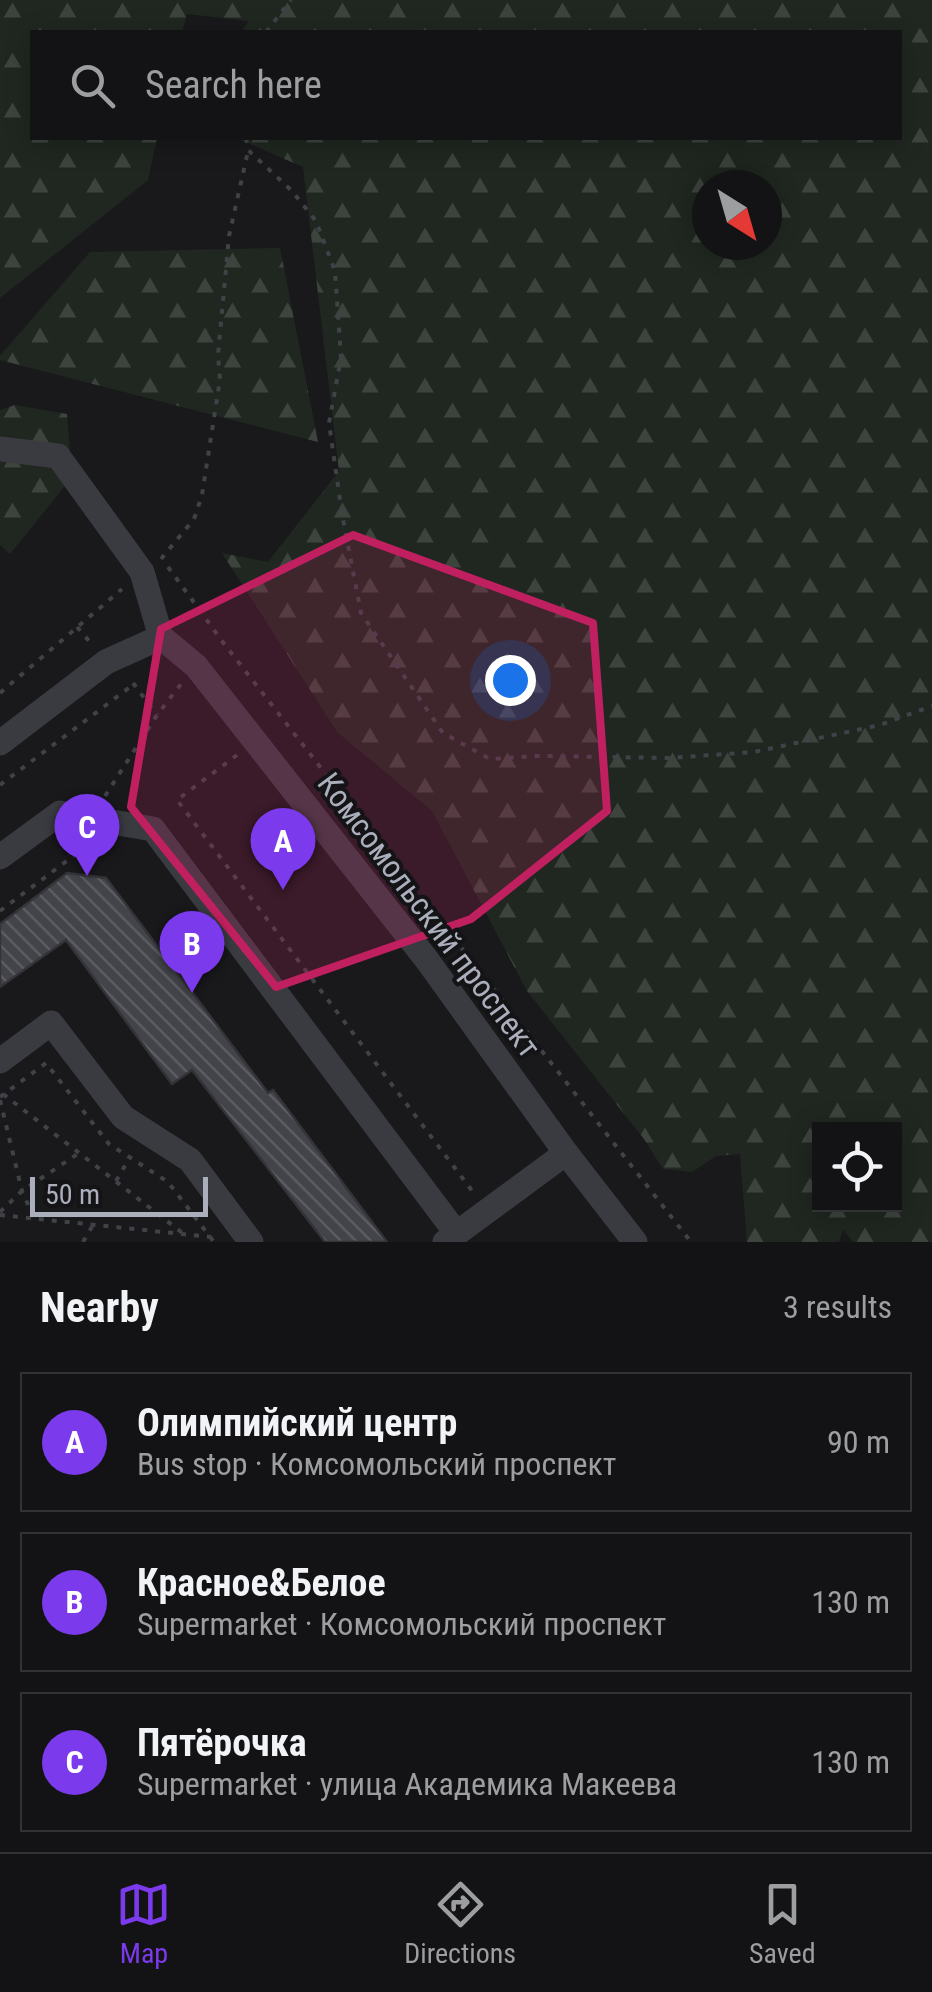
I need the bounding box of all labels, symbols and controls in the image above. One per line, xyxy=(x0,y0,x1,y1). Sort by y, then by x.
search box xyxy=(30,30,902,140)
icon: search xyxy=(65,58,120,113)
text: Search here xyxy=(145,63,322,107)
north arrow xyxy=(692,170,782,260)
your location xyxy=(485,655,536,706)
street label: Комсомольский проспект xyxy=(310,765,548,1065)
pin: C xyxy=(54,794,120,876)
pin: A xyxy=(250,808,316,890)
pin: B xyxy=(160,910,224,993)
map controls xyxy=(812,1122,902,1212)
button: locate xyxy=(812,1122,902,1212)
scale bar xyxy=(30,1172,208,1216)
text: 50 m xyxy=(45,1178,100,1211)
text: Nearby xyxy=(40,1283,159,1332)
text: 3 results xyxy=(783,1288,892,1326)
text: Олимпийский центр xyxy=(137,1401,457,1445)
text: A xyxy=(65,1423,84,1461)
text: 90 m xyxy=(827,1423,890,1461)
text: Bus stop · Комсомольский проспект xyxy=(137,1445,616,1483)
text: Красное&Белое xyxy=(137,1561,386,1605)
text: B xyxy=(66,1583,83,1621)
text: 130 m xyxy=(811,1583,890,1621)
text: Supermarket · Комсомольский проспект xyxy=(137,1605,666,1643)
text: Пятёрочка xyxy=(137,1721,307,1765)
text: C xyxy=(65,1743,84,1781)
text: 130 m xyxy=(811,1743,890,1781)
text: Supermarket · улица Академика Макеева xyxy=(137,1765,677,1803)
tab: Map xyxy=(116,1877,171,1970)
tab: Directions xyxy=(404,1877,516,1970)
tab: Saved xyxy=(749,1877,816,1970)

